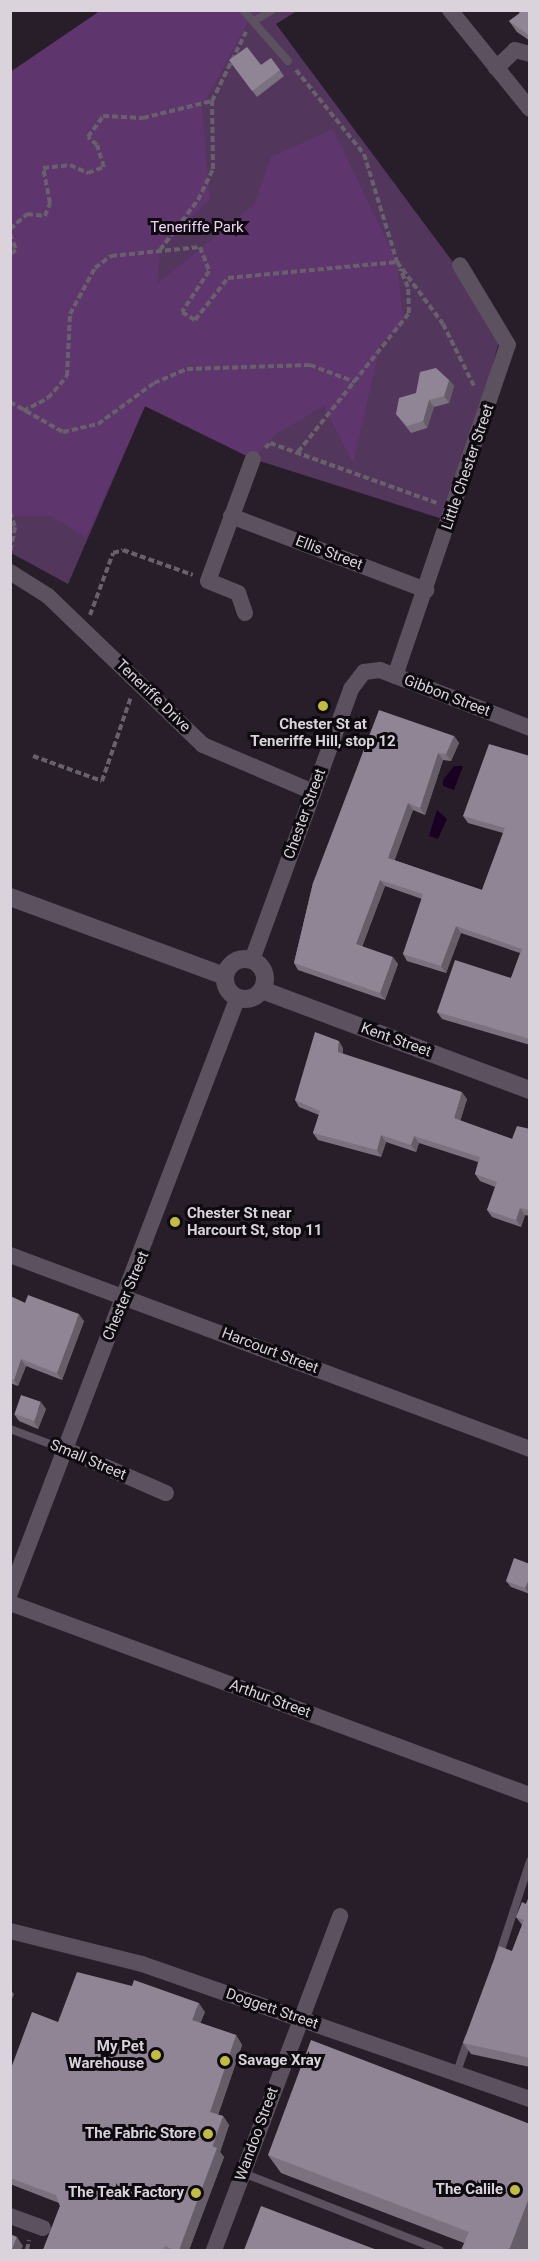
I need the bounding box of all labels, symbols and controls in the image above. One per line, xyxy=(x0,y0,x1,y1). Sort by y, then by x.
park label: Teneriffe Park xyxy=(150,219,244,237)
street label: Little Chester Street xyxy=(438,402,498,532)
street label: Ellis Street xyxy=(293,532,365,574)
street label: Teneriffe Drive xyxy=(112,656,194,736)
street label: Gibbon Street xyxy=(401,671,493,721)
marker: Chester St at Teneriffe Hill, stop 12 xyxy=(316,699,330,713)
place label: Chester St at Teneriffe Hill, stop 12 xyxy=(250,715,396,750)
street label: Chester Street xyxy=(280,766,330,862)
street label: Kent Street xyxy=(358,1019,434,1061)
place label: Chester St near Harcourt St, stop 11 xyxy=(187,1204,322,1239)
marker: Chester St near Harcourt St, stop 11 xyxy=(168,1215,182,1229)
street label: Chester Street xyxy=(99,1249,153,1343)
street label: Harcourt Street xyxy=(219,1324,321,1378)
street label: Small Street xyxy=(47,1436,129,1484)
street label: Arthur Street xyxy=(227,1676,313,1722)
street label: Doggett Street xyxy=(224,1985,320,2033)
place label: My Pet Warehouse xyxy=(69,2037,144,2072)
marker: My Pet Warehouse xyxy=(149,2048,163,2062)
marker: Savage Xray xyxy=(216,2052,234,2070)
place label: Savage Xray xyxy=(238,2052,321,2070)
street label: Wandoo Street xyxy=(232,2085,282,2183)
place label: The Fabric Store xyxy=(85,2125,196,2143)
marker: The Fabric Store xyxy=(201,2127,215,2141)
place label: The Calile xyxy=(436,2181,503,2199)
marker: The Calile xyxy=(508,2183,522,2197)
place label: The Teak Factory xyxy=(68,2184,184,2202)
marker: The Teak Factory xyxy=(189,2186,203,2200)

